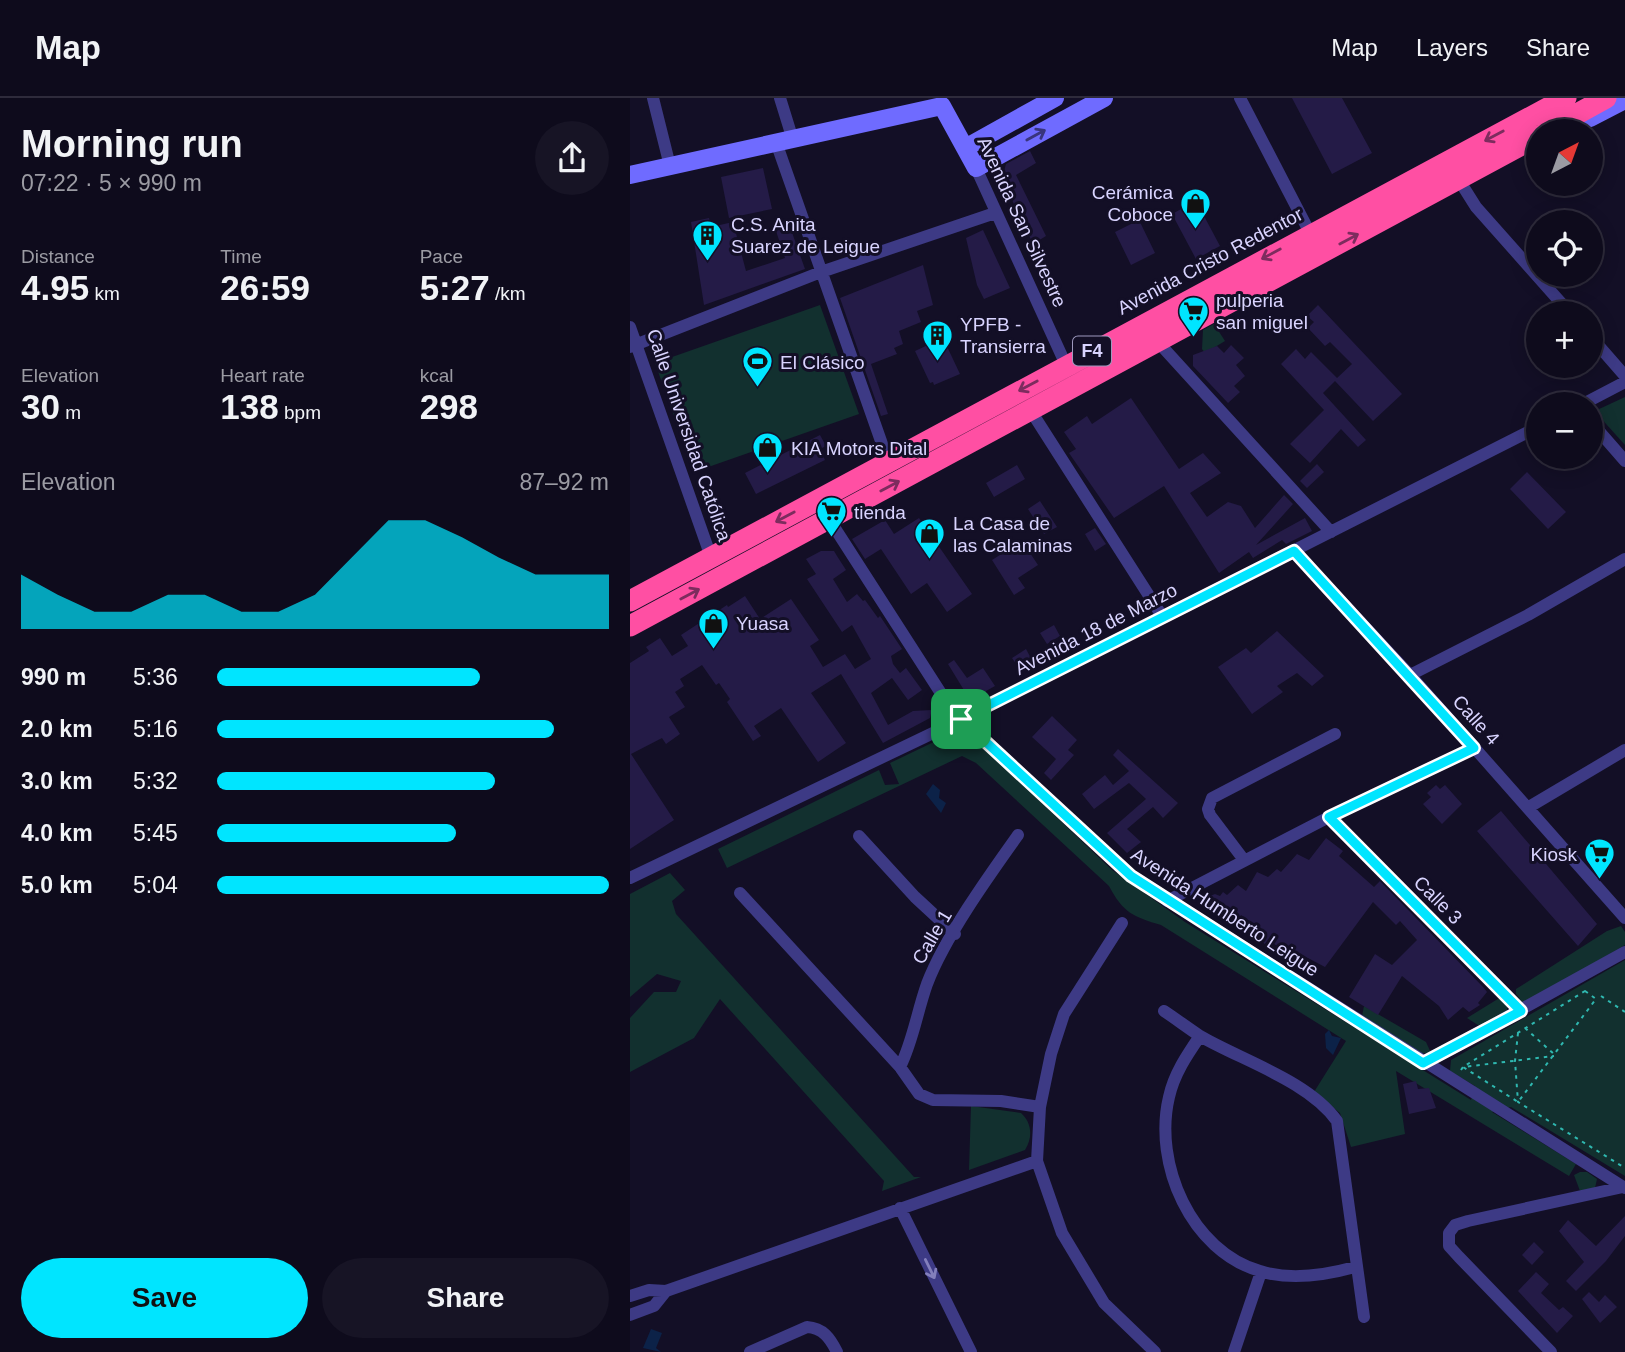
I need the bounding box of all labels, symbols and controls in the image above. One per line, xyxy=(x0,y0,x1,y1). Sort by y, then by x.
text: Map xyxy=(35,29,101,66)
text: Map xyxy=(1331,34,1378,61)
text: Layers xyxy=(1416,34,1488,61)
text: Share xyxy=(1526,34,1590,61)
north arrow xyxy=(1526,119,1603,196)
map controls xyxy=(1526,119,1603,469)
button: share xyxy=(535,121,609,195)
text: Morning run xyxy=(21,123,243,165)
one-way arrow xyxy=(1025,128,1045,142)
one-way arrow xyxy=(1484,130,1505,143)
street label: Avenida San Silvestre xyxy=(973,133,1071,311)
text: 07:22 · 5 × 990 m xyxy=(21,170,202,196)
place label: Cerámica Coboce xyxy=(1092,182,1173,225)
shop icon: Cerámica Coboce xyxy=(1179,186,1213,230)
street label: Avenida Cristo Redentor xyxy=(1114,203,1307,319)
button: locate xyxy=(1526,210,1603,287)
place label: C.S. Anita Suarez de Leigue xyxy=(731,214,880,257)
building icon: C.S. Anita Suarez de Leigue xyxy=(691,218,725,262)
one-way arrow xyxy=(1339,232,1359,246)
text: Distance xyxy=(21,246,95,267)
text: Time xyxy=(220,246,262,267)
text: Pace xyxy=(420,246,463,267)
one-way arrow xyxy=(1261,248,1282,261)
text: 4.95 xyxy=(21,268,89,307)
text: 26:59 xyxy=(220,268,310,307)
text: 5:27 xyxy=(420,268,490,307)
text: km xyxy=(89,283,120,304)
text: /km xyxy=(490,283,526,304)
place label: pulperia san miguel xyxy=(1216,290,1308,333)
supermarket icon: pulperia san miguel xyxy=(1176,294,1210,338)
button: + xyxy=(1526,301,1603,378)
place label: YPFB - Transierra xyxy=(960,314,1046,357)
building icon: YPFB - Transierra xyxy=(920,318,954,362)
street label: Calle Universidad Católica xyxy=(643,326,735,544)
road number: F4 xyxy=(1073,337,1111,366)
sports icon: El Clásico xyxy=(740,345,774,389)
place label: El Clásico xyxy=(780,352,864,373)
text: Elevation xyxy=(21,365,99,386)
text: Heart rate xyxy=(220,365,305,386)
text: kcal xyxy=(420,365,453,386)
one-way arrow xyxy=(1018,379,1039,393)
text: 30 xyxy=(21,387,60,426)
text: 138 xyxy=(220,387,279,426)
text: 298 xyxy=(420,387,478,426)
button: − xyxy=(1526,392,1603,469)
text: m xyxy=(60,402,81,423)
text: bpm xyxy=(279,402,321,423)
shop icon: KIA Motors Dital xyxy=(751,431,785,475)
place label: KIA Motors Dital xyxy=(791,438,927,459)
text: Elevation xyxy=(21,469,116,495)
text: 87–92 m xyxy=(519,469,609,495)
one-way arrow xyxy=(880,479,900,493)
supermarket icon: tienda xyxy=(814,495,848,539)
place label: tienda xyxy=(854,502,906,523)
one-way arrow xyxy=(775,510,795,524)
place label: La Casa de las Calaminas xyxy=(953,513,1072,556)
shop icon: La Casa de las Calaminas xyxy=(913,517,947,561)
street label: Avenida 18 de Marzo xyxy=(1011,579,1181,679)
one-way arrow xyxy=(679,587,700,600)
shop icon: Yuasa xyxy=(696,606,730,650)
place label: Yuasa xyxy=(736,613,789,634)
text: 990 m xyxy=(21,664,86,690)
text: 5:36 xyxy=(133,664,178,690)
pin xyxy=(931,689,991,749)
street label: Calle 4 xyxy=(1448,691,1504,749)
icon: arrive xyxy=(942,700,980,738)
text: 2.0 km xyxy=(21,716,93,742)
text: 5:16 xyxy=(133,716,178,742)
text: 3.0 km xyxy=(21,768,93,794)
text: 5:32 xyxy=(133,768,178,794)
text: 4.0 km xyxy=(21,820,93,846)
text: 5:45 xyxy=(133,820,178,846)
supermarket icon: Kiosk xyxy=(1583,837,1617,881)
street label: Avenida Humberto Leigue xyxy=(1127,843,1323,981)
place label: Kiosk xyxy=(1531,844,1577,865)
text: 5.0 km xyxy=(21,872,93,898)
text: 5:04 xyxy=(133,872,178,898)
street label: Calle 3 xyxy=(1410,872,1466,928)
street label: Calle 1 xyxy=(908,906,956,968)
button: Save xyxy=(21,1258,308,1338)
button: Share xyxy=(322,1258,609,1338)
one-way arrow xyxy=(924,1258,937,1279)

